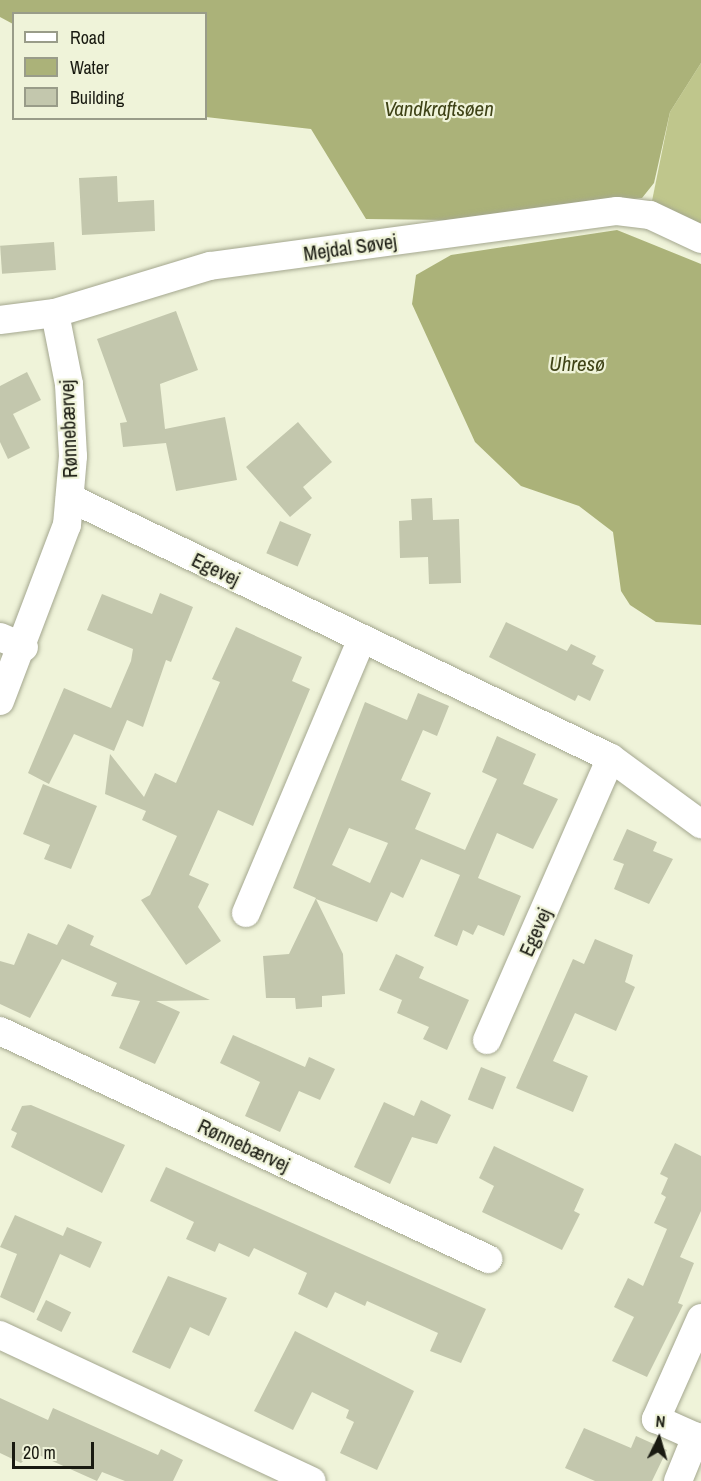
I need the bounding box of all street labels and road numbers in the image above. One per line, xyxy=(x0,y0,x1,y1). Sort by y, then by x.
street label: Mejdal Søvej xyxy=(302,229,398,265)
street label: Rønnebærvej xyxy=(54,379,82,479)
street label: Egevej xyxy=(188,547,244,591)
street label: Egevej xyxy=(514,904,556,960)
street label: Rønnebærvej xyxy=(194,1113,294,1177)

